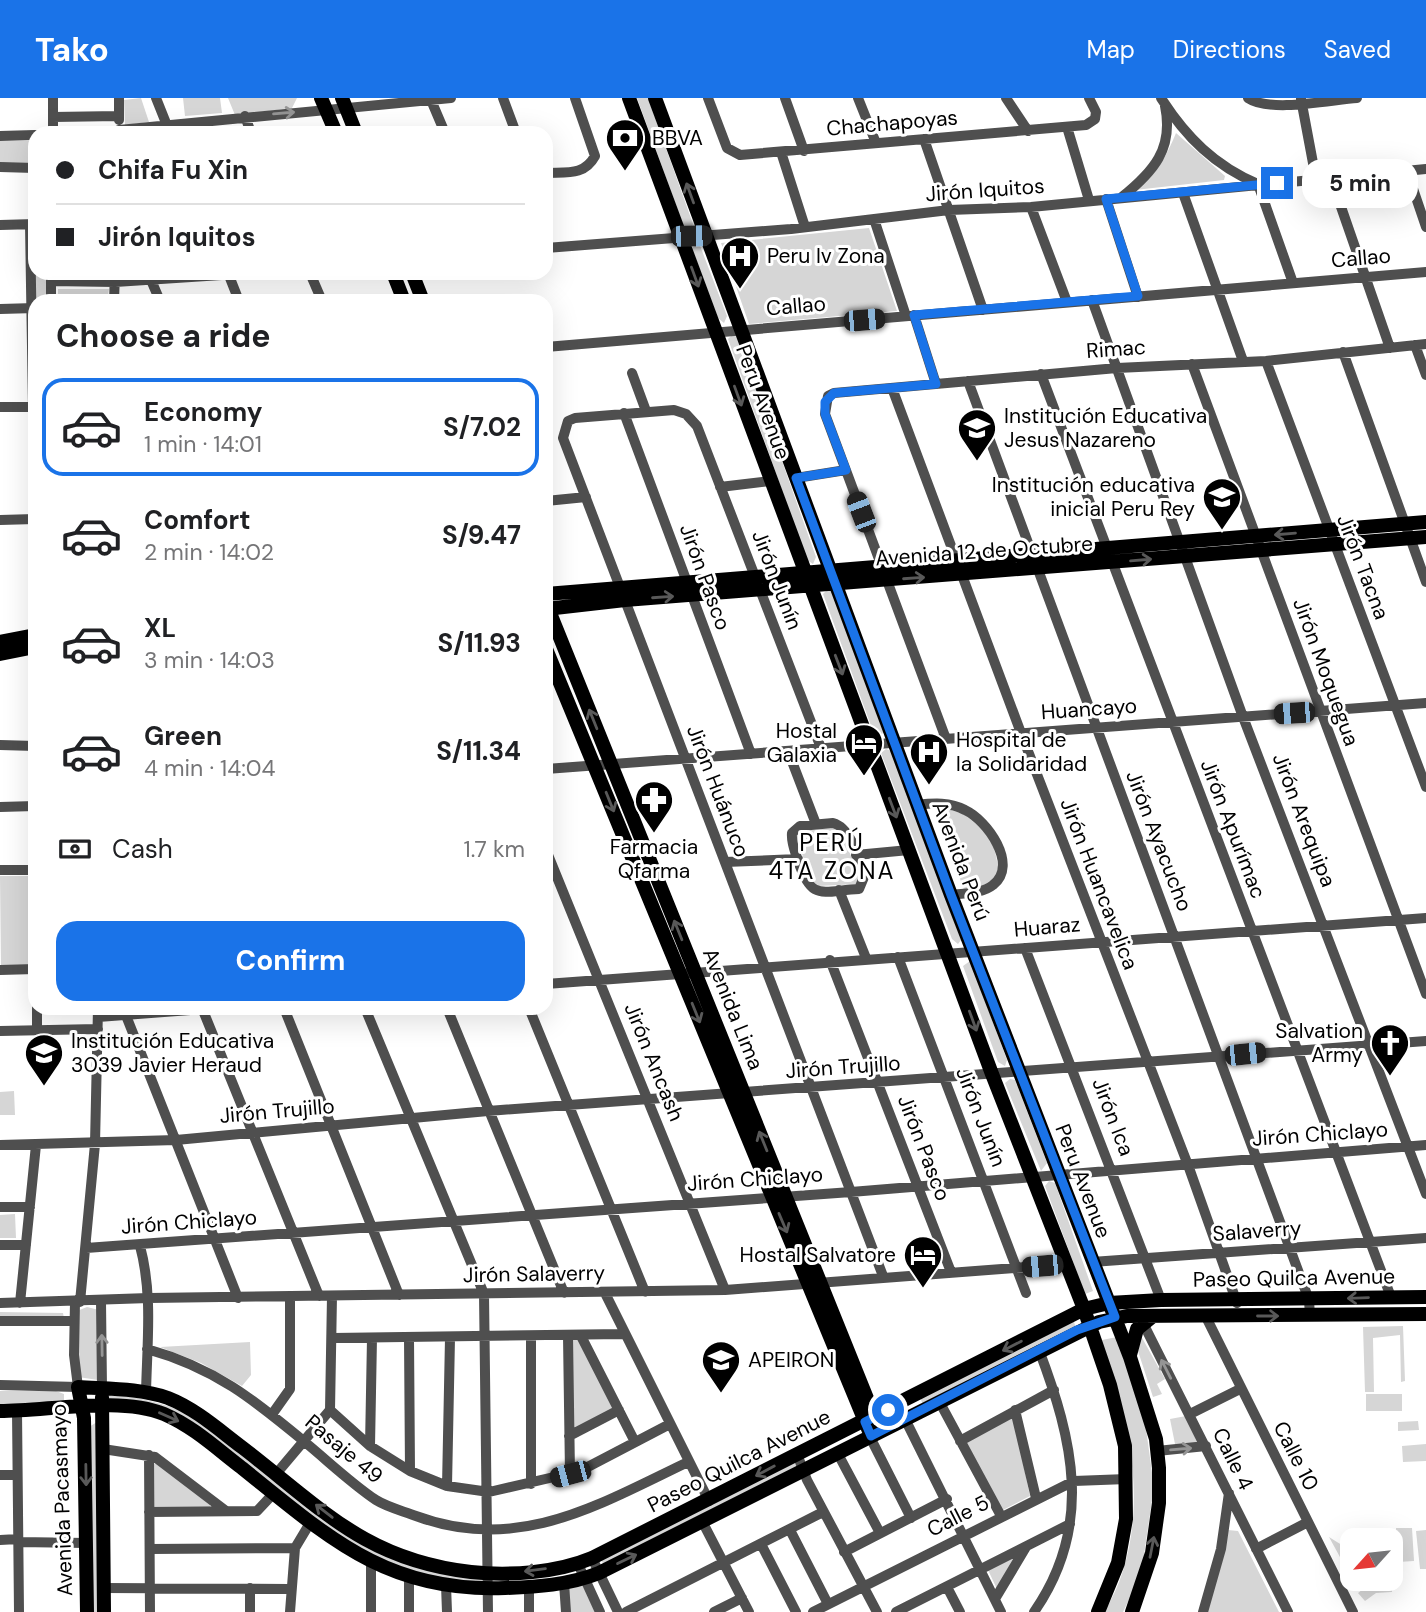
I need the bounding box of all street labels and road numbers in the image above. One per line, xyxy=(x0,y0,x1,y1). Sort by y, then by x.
street label: Chachapoyas xyxy=(825,103,959,143)
street label: Jirón Iquitos xyxy=(925,172,1045,208)
street label: Callao xyxy=(1330,241,1392,275)
street label: Callao xyxy=(765,289,827,323)
street label: Rimac xyxy=(1085,333,1147,365)
street label: Peru Avenue xyxy=(729,341,797,463)
street label: Jirón Tacna xyxy=(1330,511,1396,623)
street label: Jirón Pasco xyxy=(673,520,737,634)
street label: Jirón Junín xyxy=(745,526,809,634)
street label: Avenida 12 de Octubre xyxy=(874,529,1094,573)
street label: Jirón Moquegua xyxy=(1286,594,1366,750)
street label: Huancayo xyxy=(1040,692,1138,726)
street label: Jirón Huánuco xyxy=(680,721,756,861)
street label: Jirón Arequipa xyxy=(1266,749,1342,891)
street label: Jirón Apurímac xyxy=(1194,755,1272,903)
street label: Jirón Ayacucho xyxy=(1119,767,1199,915)
street label: Jirón Huancavelica xyxy=(1053,794,1145,974)
street label: Avenida Perú xyxy=(925,797,997,925)
street label: Huaraz xyxy=(1013,910,1081,944)
street label: Avenida Lima xyxy=(696,944,770,1074)
street label: Jirón Ancash xyxy=(618,999,690,1125)
street label: Jirón Trujillo xyxy=(784,1049,902,1085)
street label: Jirón Junín xyxy=(949,1063,1013,1171)
street label: Jirón Ica xyxy=(1085,1074,1141,1160)
street label: Jirón Pasco xyxy=(891,1091,957,1205)
street label: Jirón Trujillo xyxy=(218,1092,336,1130)
street label: Jirón Chiclayo xyxy=(1251,1115,1389,1153)
street label: Peru Avenue xyxy=(1048,1120,1118,1242)
street label: Jirón Chiclayo xyxy=(686,1160,824,1198)
street label: Jirón Chiclayo xyxy=(120,1203,258,1241)
street label: Salaverry xyxy=(1212,1214,1303,1248)
street label: Jirón Salaverry xyxy=(463,1259,606,1289)
street label: Paseo Quilca Avenue xyxy=(1193,1262,1395,1294)
street label: Avenida Pacasmayo xyxy=(45,1403,79,1597)
street label: Paseo Quilca Avenue xyxy=(643,1403,835,1519)
street label: Pasaje 49 xyxy=(299,1408,389,1490)
street label: Calle 10 xyxy=(1267,1417,1325,1495)
street label: Calle 4 xyxy=(1206,1423,1260,1495)
street label: Calle 5 xyxy=(922,1489,994,1543)

